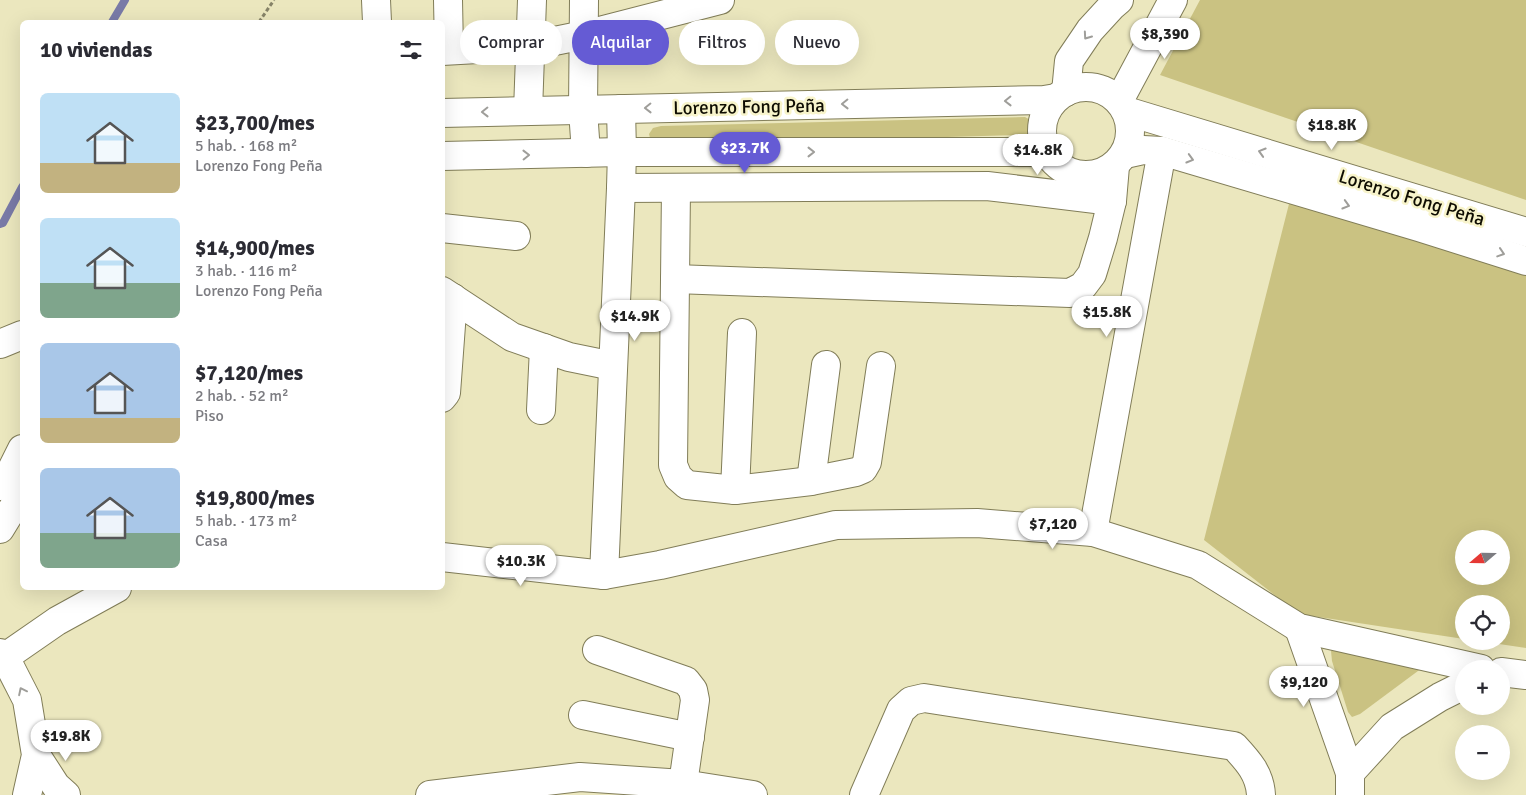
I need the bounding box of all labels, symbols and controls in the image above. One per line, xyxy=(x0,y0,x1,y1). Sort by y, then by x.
pin: $8,390 xyxy=(1124,18,1206,60)
chip: Comprar xyxy=(460,20,562,65)
chip: Alquilar xyxy=(572,20,669,65)
chip: Filtros xyxy=(679,20,765,65)
chip: Nuevo xyxy=(775,20,859,65)
text: $8,390 xyxy=(1141,24,1189,44)
one-way arrow xyxy=(1084,30,1093,40)
icon: filters xyxy=(397,36,425,64)
text: 10 viviendas xyxy=(40,37,152,63)
street label: Lorenzo Fong Peña xyxy=(673,94,825,120)
one-way arrow xyxy=(1003,96,1011,106)
one-way arrow xyxy=(841,99,848,109)
one-way arrow xyxy=(644,103,652,113)
one-way arrow xyxy=(481,107,489,117)
pin: $18.8K xyxy=(1291,108,1373,151)
text: $23,700/mes xyxy=(195,110,314,136)
icon: home xyxy=(80,113,140,173)
text: $18.8K xyxy=(1307,115,1357,135)
pin: $23.7K xyxy=(704,132,786,174)
pin: $14.8K xyxy=(997,134,1079,176)
text: 5 hab. · 168 m² xyxy=(195,136,297,156)
text: $23.7K xyxy=(720,138,770,158)
text: $14.8K xyxy=(1013,140,1063,160)
one-way arrow xyxy=(808,147,815,157)
one-way arrow xyxy=(1258,147,1266,157)
one-way arrow xyxy=(522,149,530,160)
one-way arrow xyxy=(1185,154,1193,164)
text: Lorenzo Fong Peña xyxy=(195,156,323,176)
street label: Lorenzo Fong Peña xyxy=(1336,164,1488,232)
one-way arrow xyxy=(1341,200,1349,210)
text: $14,900/mes xyxy=(195,235,314,261)
icon: home xyxy=(80,238,140,298)
one-way arrow xyxy=(1496,248,1504,258)
text: 3 hab. · 116 m² xyxy=(195,261,297,281)
text: Lorenzo Fong Peña xyxy=(195,281,323,301)
pin: $15.8K xyxy=(1066,296,1148,338)
pin: $14.9K xyxy=(594,300,676,342)
text: $15.8K xyxy=(1082,302,1132,322)
text: $14.9K xyxy=(610,306,660,326)
text: $7,120/mes xyxy=(195,360,303,386)
icon: home xyxy=(80,363,140,423)
text: 2 hab. · 52 m² xyxy=(195,386,289,406)
text: Piso xyxy=(195,406,224,426)
text: $19,800/mes xyxy=(195,485,314,511)
icon: home xyxy=(80,488,140,548)
pin: $7,120 xyxy=(1012,508,1094,550)
text: 5 hab. · 173 m² xyxy=(195,511,297,531)
text: $7,120 xyxy=(1029,514,1077,534)
north arrow xyxy=(1455,530,1510,585)
map controls xyxy=(1455,530,1510,780)
text: Casa xyxy=(195,531,228,551)
pin: $10.3K xyxy=(480,544,562,587)
text: $10.3K xyxy=(496,551,546,571)
button: locate xyxy=(1455,595,1510,650)
button: + xyxy=(1455,660,1510,715)
pin: $9,120 xyxy=(1263,666,1345,708)
text: $9,120 xyxy=(1280,672,1328,692)
one-way arrow xyxy=(18,687,28,696)
pin: $19.8K xyxy=(25,720,107,762)
button: − xyxy=(1455,725,1510,780)
text: $19.8K xyxy=(41,726,91,746)

